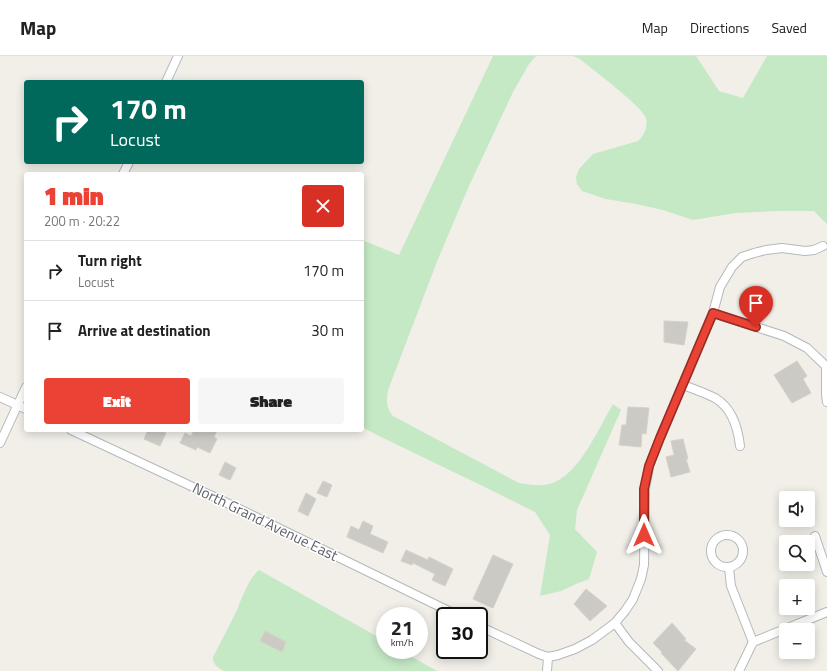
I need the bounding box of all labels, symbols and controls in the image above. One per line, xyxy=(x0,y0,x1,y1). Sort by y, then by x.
text: Map xyxy=(20,13,56,42)
text: Map xyxy=(642,17,668,38)
text: Directions xyxy=(690,17,749,38)
text: Saved xyxy=(771,17,807,38)
text: 170 m xyxy=(110,87,187,130)
icon: right xyxy=(44,96,96,148)
text: Locust xyxy=(110,126,160,153)
text: 1 min xyxy=(44,178,104,214)
button: close xyxy=(302,185,344,227)
text: 200 m · 20:22 xyxy=(44,211,120,231)
text: Turn right xyxy=(78,249,142,272)
text: 170 m xyxy=(303,259,344,282)
icon: right xyxy=(44,260,66,282)
text: Locust xyxy=(78,272,114,292)
pin xyxy=(739,286,773,327)
icon: arrive xyxy=(745,292,767,314)
text: Arrive at destination xyxy=(78,319,211,342)
text: 30 m xyxy=(311,319,344,342)
icon: arrive xyxy=(44,320,66,342)
button: Exit xyxy=(44,378,190,424)
button: Share xyxy=(198,378,344,424)
street label: North Grand Avenue East xyxy=(189,476,343,567)
map controls xyxy=(779,491,815,659)
button: sound xyxy=(779,491,815,527)
position arrow xyxy=(623,514,665,556)
button: search xyxy=(779,535,815,571)
button: + xyxy=(779,579,815,615)
speed limit sign: 30 xyxy=(436,607,488,659)
text: 21 xyxy=(391,612,413,643)
button: − xyxy=(779,623,815,659)
text: km/h xyxy=(391,635,413,650)

